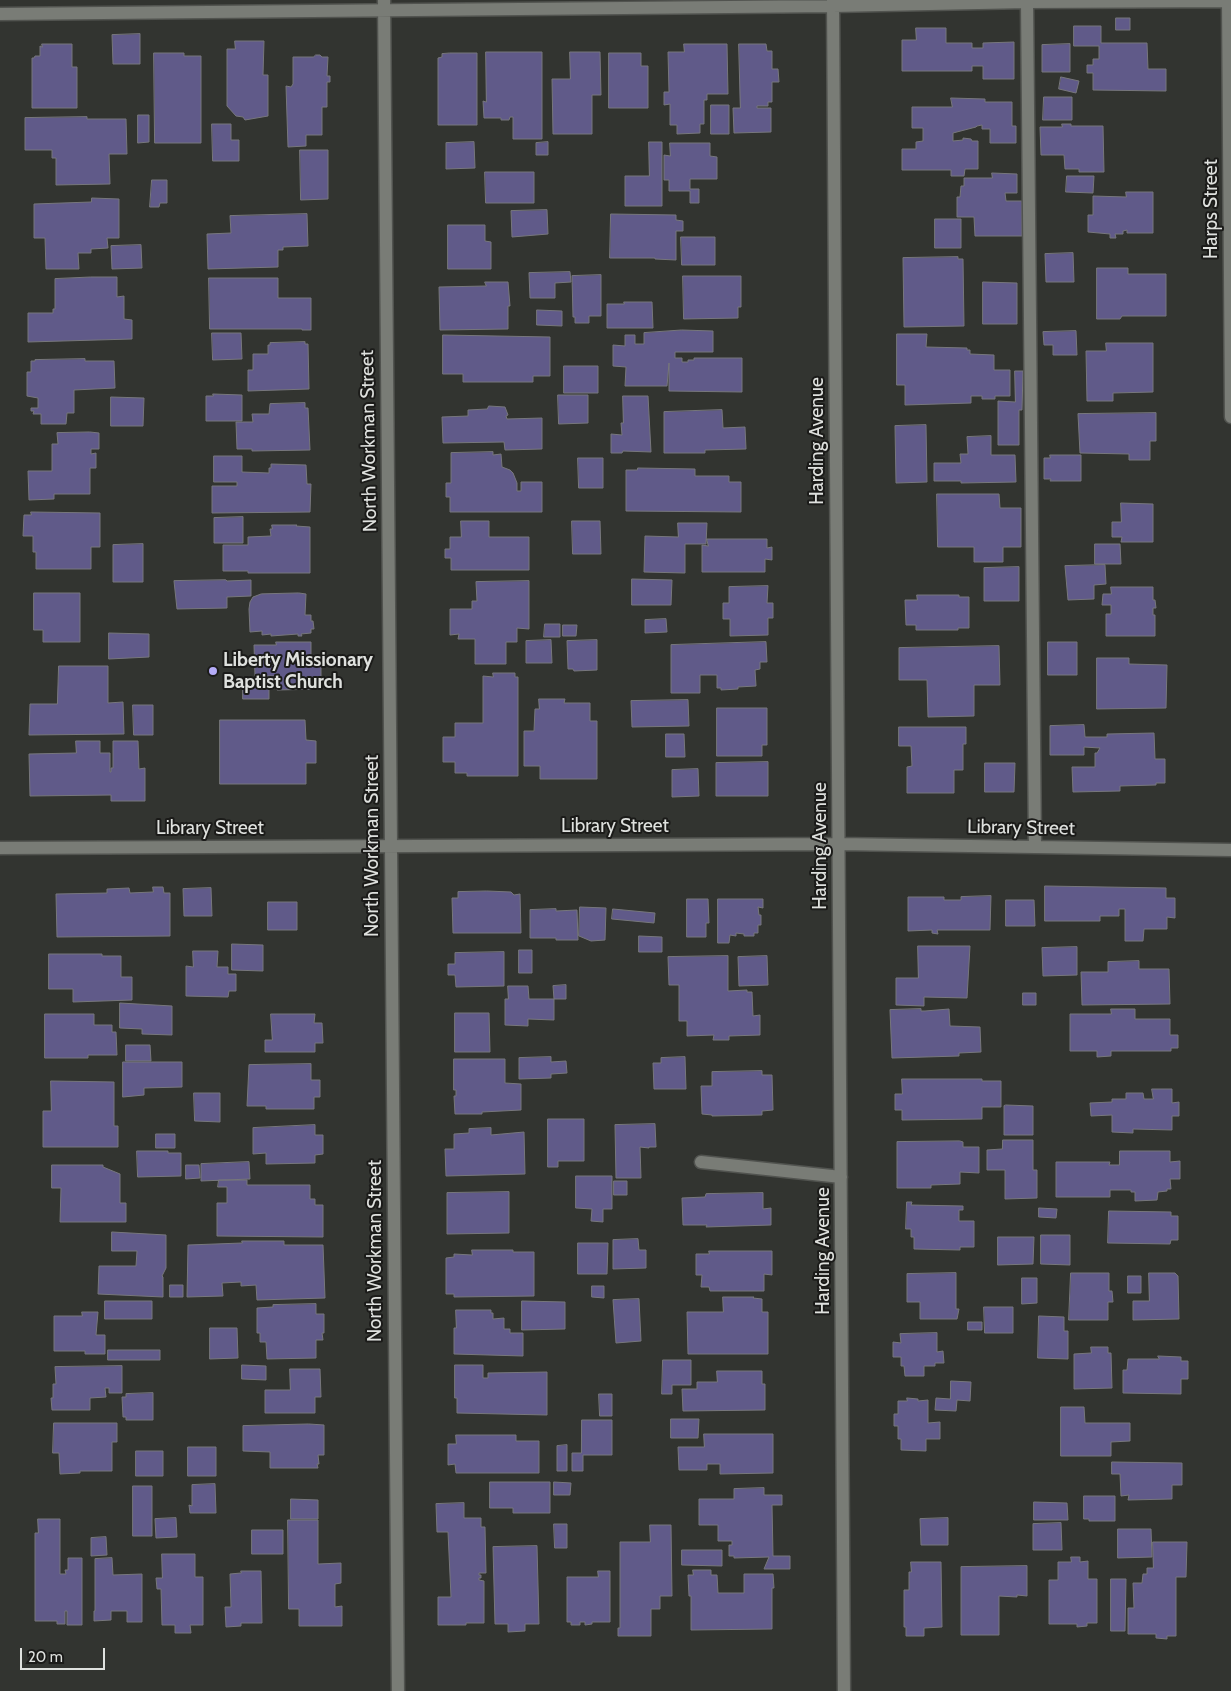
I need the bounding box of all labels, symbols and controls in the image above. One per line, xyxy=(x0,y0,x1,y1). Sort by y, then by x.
street label: Harps Street xyxy=(1200,159,1222,259)
street label: North Workman Street xyxy=(356,350,382,532)
street label: Harding Avenue xyxy=(806,377,828,505)
place label: Liberty Missionary Baptist Church xyxy=(223,649,373,693)
marker: Liberty Missionary Baptist Church xyxy=(207,665,219,677)
street label: North Workman Street xyxy=(361,755,383,937)
street label: Harding Avenue xyxy=(809,782,831,910)
street label: Library Street xyxy=(561,815,669,837)
street label: Library Street xyxy=(967,816,1075,840)
street label: Library Street xyxy=(156,817,264,839)
street label: North Workman Street xyxy=(364,1160,386,1342)
street label: Harding Avenue xyxy=(812,1187,834,1315)
scale bar xyxy=(22,1638,108,1670)
text: 20 m xyxy=(28,1648,63,1666)

